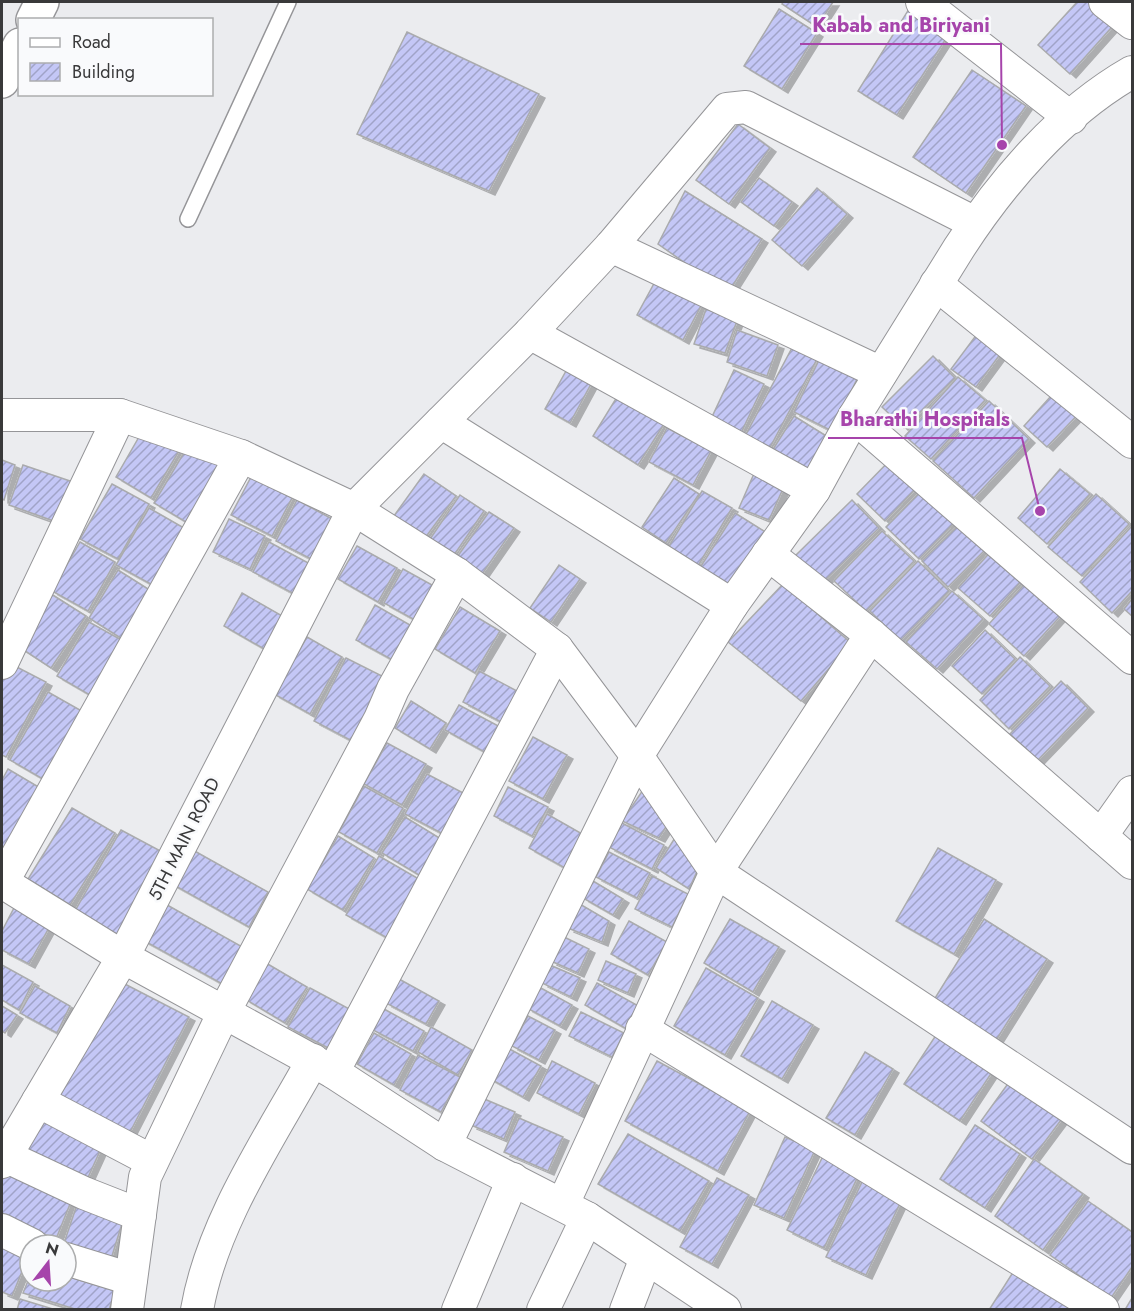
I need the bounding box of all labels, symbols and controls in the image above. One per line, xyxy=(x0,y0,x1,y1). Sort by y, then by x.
callout: Kabab and Biriyani xyxy=(800,6,1001,44)
text: Kabab and Biriyani xyxy=(812,11,990,40)
legend xyxy=(18,18,213,96)
text: Road xyxy=(72,29,111,55)
text: Building xyxy=(72,59,135,85)
callout: Bharathi Hospitals xyxy=(828,400,1022,438)
text: Bharathi Hospitals xyxy=(840,405,1010,434)
street label: 5TH MAIN ROAD xyxy=(142,773,226,905)
north arrow xyxy=(18,1233,78,1293)
text: N xyxy=(43,1236,62,1262)

